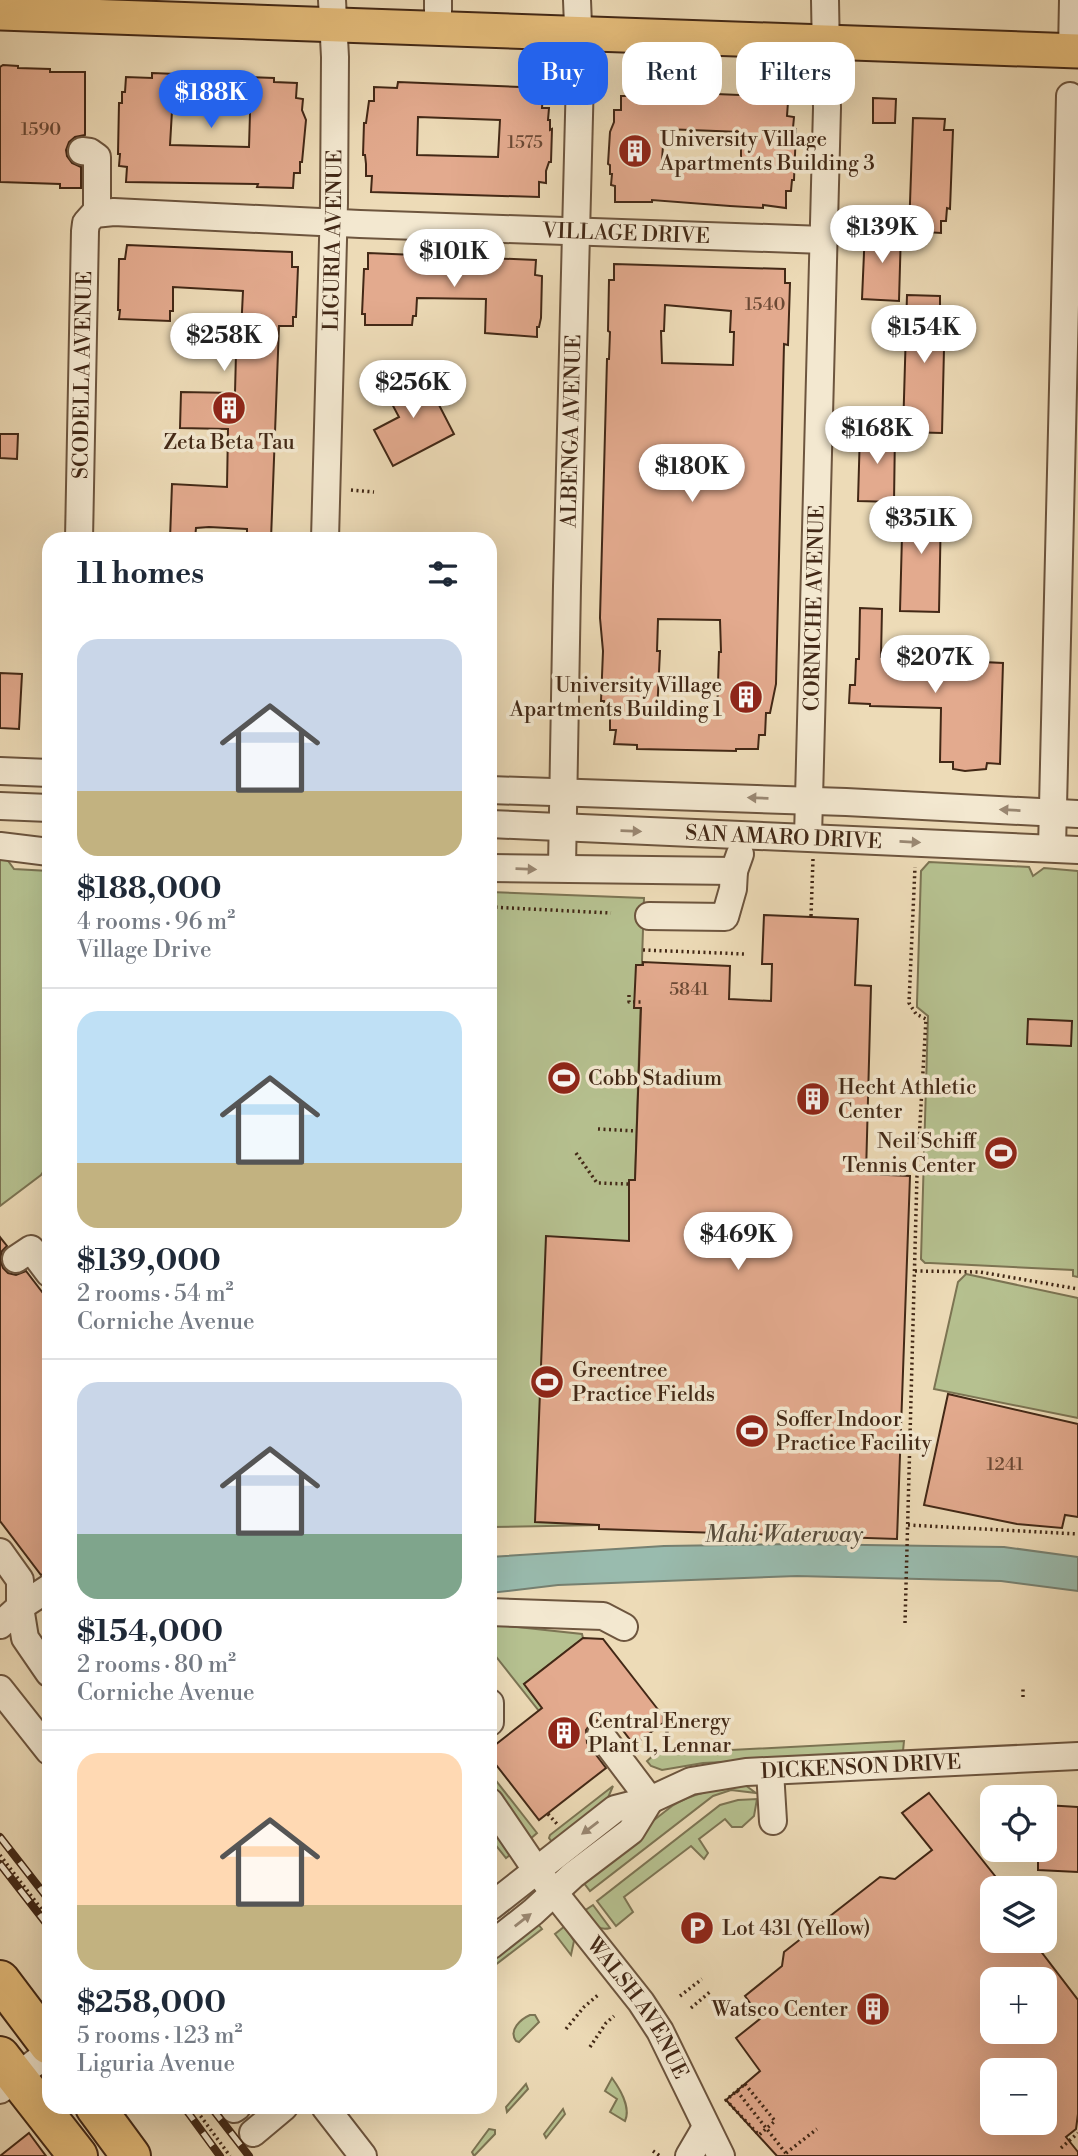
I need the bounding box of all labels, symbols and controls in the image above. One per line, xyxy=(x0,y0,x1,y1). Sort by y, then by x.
chip: Buy xyxy=(518,42,608,105)
chip: Rent xyxy=(622,42,722,105)
chip: Filters xyxy=(736,42,855,105)
pin: $188K xyxy=(162,71,260,130)
text: $188K xyxy=(175,79,247,107)
house number: 1590 xyxy=(21,118,61,141)
place label: University Village Apartments Building 3 xyxy=(659,127,875,177)
house number: 1575 xyxy=(507,131,543,154)
building icon: University Village Apartments Building 3 xyxy=(616,132,654,170)
street label: LIGURIA AVENUE xyxy=(319,149,348,331)
pin: $139K xyxy=(833,205,931,265)
text: $139K xyxy=(846,214,918,242)
street label: VILLAGE DRIVE xyxy=(541,218,710,250)
pin: $101K xyxy=(405,230,503,289)
text: $101K xyxy=(419,238,489,266)
street label: SCODELLA AVENUE xyxy=(68,271,98,479)
house number: 1540 xyxy=(745,293,785,316)
pin: $154K xyxy=(875,306,973,365)
pin: $258K xyxy=(175,314,273,373)
text: $154K xyxy=(887,314,961,342)
text: $258K xyxy=(186,322,262,350)
street label: ALBENGA AVENUE xyxy=(556,334,587,529)
pin: $256K xyxy=(364,360,462,420)
text: $256K xyxy=(375,369,451,397)
building icon: Zeta Beta Tau xyxy=(210,389,248,427)
pin: $168K xyxy=(828,406,926,466)
text: $168K xyxy=(841,415,913,443)
place label: Zeta Beta Tau xyxy=(163,430,295,456)
pin: $180K xyxy=(643,444,741,504)
text: $180K xyxy=(655,453,729,481)
pin: $351K xyxy=(872,496,970,556)
street label: CORNICHE AVENUE xyxy=(799,505,831,712)
text: $351K xyxy=(885,505,957,533)
text: 11 homes xyxy=(77,555,204,593)
icon: filters xyxy=(424,555,462,593)
pin: $207K xyxy=(886,636,984,695)
text: $207K xyxy=(897,644,973,672)
place label: University Village Apartments Building 1 xyxy=(509,673,722,723)
building icon: University Village Apartments Building 1 xyxy=(727,678,765,716)
icon: home xyxy=(207,685,333,811)
one-way arrow xyxy=(747,793,769,804)
one-way arrow xyxy=(999,804,1021,815)
street label: SAN AMARO DRIVE xyxy=(685,821,883,855)
one-way arrow xyxy=(620,826,642,837)
one-way arrow xyxy=(899,836,921,847)
one-way arrow xyxy=(516,864,538,875)
text: $188,000 xyxy=(77,870,222,908)
text: 4 rooms · 96 m² xyxy=(77,908,235,936)
text: Village Drive xyxy=(77,936,212,964)
house number: 5841 xyxy=(669,978,709,1001)
icon: home xyxy=(207,1057,333,1183)
sports icon: Cobb Stadium xyxy=(545,1059,583,1097)
place label: Cobb Stadium xyxy=(588,1066,722,1092)
place label: Hecht Athletic Center xyxy=(838,1075,977,1125)
building icon: Hecht Athletic Center xyxy=(794,1080,832,1118)
place label: Neil Schiff Tennis Center xyxy=(843,1129,977,1179)
sports icon: Neil Schiff Tennis Center xyxy=(982,1134,1020,1172)
pin: $469K xyxy=(689,1212,787,1272)
text: $469K xyxy=(700,1221,776,1249)
text: $139,000 xyxy=(77,1242,221,1280)
text: 2 rooms · 54 m² xyxy=(77,1280,234,1308)
text: Corniche Avenue xyxy=(77,1308,255,1336)
place label: Greentree Practice Fields xyxy=(572,1358,715,1408)
sports icon: Greentree Practice Fields xyxy=(528,1363,566,1401)
place label: Soffer Indoor Practice Facility xyxy=(776,1407,932,1457)
sports icon: Soffer Indoor Practice Facility xyxy=(733,1412,771,1450)
icon: home xyxy=(207,1428,333,1554)
house number: 1241 xyxy=(987,1453,1024,1476)
water label: Mahi Waterway xyxy=(705,1521,864,1549)
text: $154,000 xyxy=(77,1613,223,1651)
text: 2 rooms · 80 m² xyxy=(77,1651,236,1679)
text: Corniche Avenue xyxy=(77,1679,255,1707)
place label: Central Energy Plant 1, Lennar xyxy=(588,1709,732,1759)
building icon: Central Energy Plant 1, Lennar xyxy=(545,1714,583,1752)
street label: DICKENSON DRIVE xyxy=(760,1750,962,1785)
map controls xyxy=(980,1785,1057,2135)
button: locate xyxy=(980,1785,1057,1862)
icon: home xyxy=(207,1799,333,1925)
one-way arrow xyxy=(581,1821,599,1835)
button: layers xyxy=(980,1876,1057,1953)
parking icon: Lot 431 (Yellow) xyxy=(678,1909,716,1947)
one-way arrow xyxy=(514,1914,532,1928)
place label: Lot 431 (Yellow) xyxy=(722,1916,870,1942)
street label: WALSH AVENUE xyxy=(580,1931,693,2083)
button: + xyxy=(980,1967,1057,2044)
text: $258,000 xyxy=(77,1984,226,2022)
building icon: Watsco Center xyxy=(854,1990,892,2028)
place label: Watsco Center xyxy=(711,1997,848,2023)
text: 5 rooms · 123 m² xyxy=(77,2022,243,2050)
text: Liguria Avenue xyxy=(77,2050,235,2078)
button: − xyxy=(980,2058,1057,2135)

